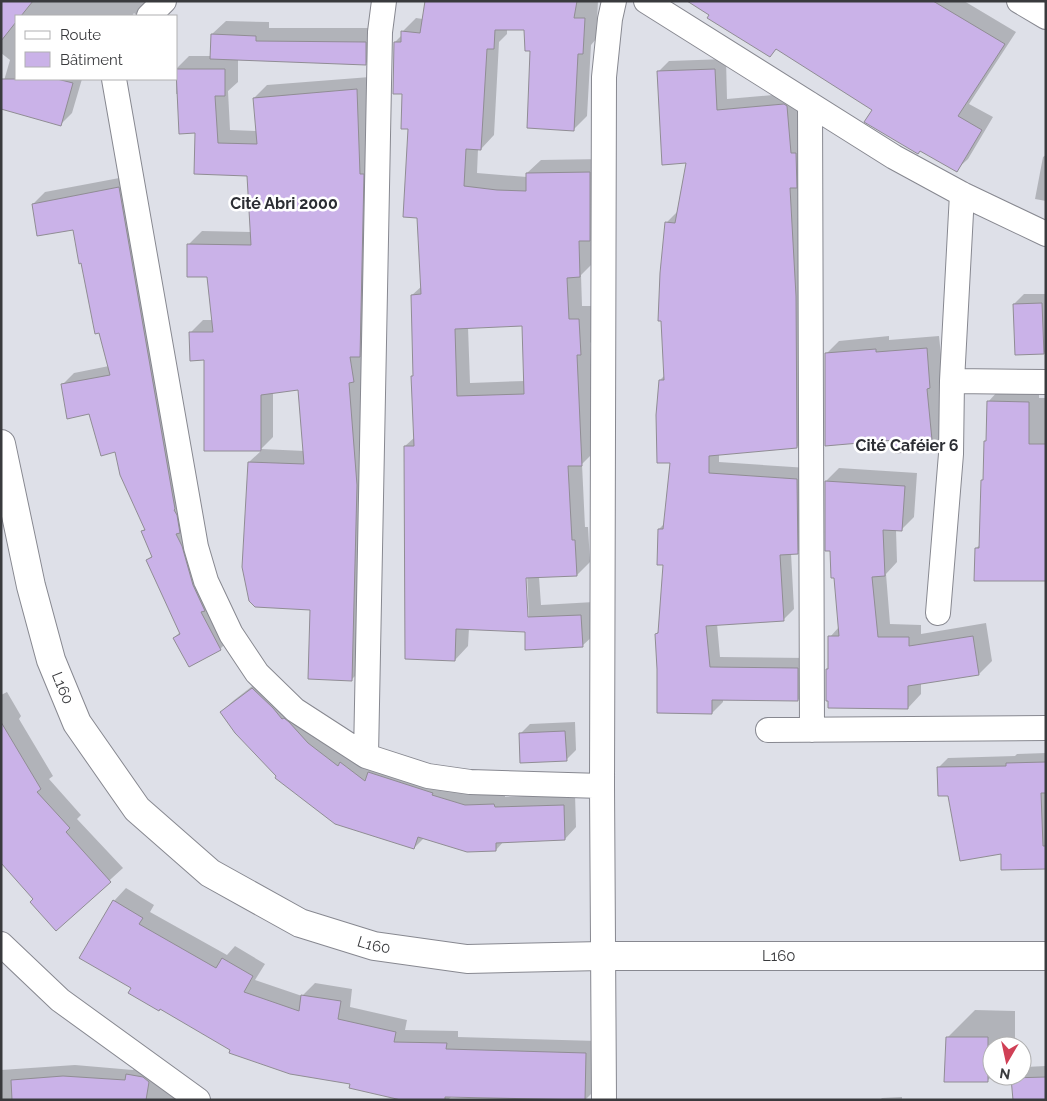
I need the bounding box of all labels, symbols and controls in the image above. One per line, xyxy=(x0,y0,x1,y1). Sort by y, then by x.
legend xyxy=(15,15,178,80)
text: Route xyxy=(60,26,101,44)
text: Bâtiment xyxy=(60,51,123,69)
district label: Cité Abri 2000 xyxy=(230,194,338,213)
district label: Cité Caféier 6 xyxy=(855,436,959,455)
street label: L160 xyxy=(48,669,77,707)
street label: L160 xyxy=(355,932,391,957)
street label: L160 xyxy=(762,947,795,965)
north arrow xyxy=(982,1036,1032,1086)
text: N xyxy=(998,1065,1011,1083)

